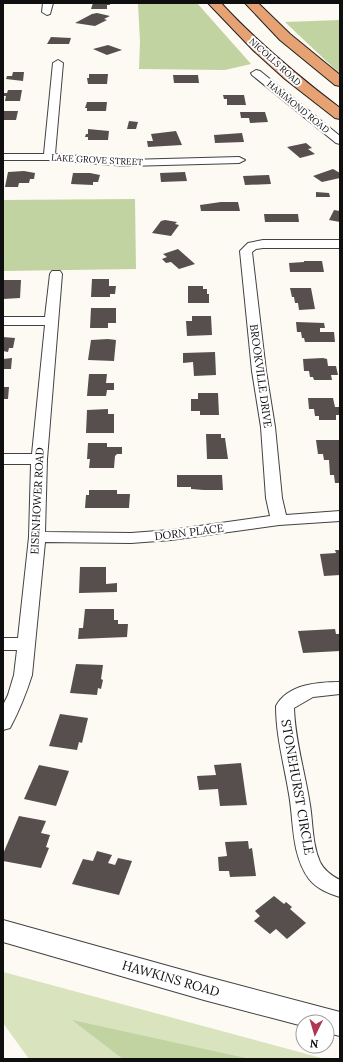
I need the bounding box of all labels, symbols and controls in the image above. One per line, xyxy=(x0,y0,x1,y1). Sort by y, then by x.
street label: NICOLLS ROAD xyxy=(247,35,304,88)
street label: HAMMOND ROAD xyxy=(265,78,332,135)
street label: LAKE GROVE STREET xyxy=(51,152,143,167)
street label: BROOKVILLE DRIVE xyxy=(247,323,275,429)
street label: EISENHOWER ROAD xyxy=(27,447,47,555)
street label: DORN PLACE xyxy=(154,521,225,543)
street label: STONEHURST CIRCLE xyxy=(277,718,318,856)
street label: HAWKINS ROAD xyxy=(120,956,222,1001)
north arrow xyxy=(295,1014,335,1054)
text: N xyxy=(309,1037,319,1051)

